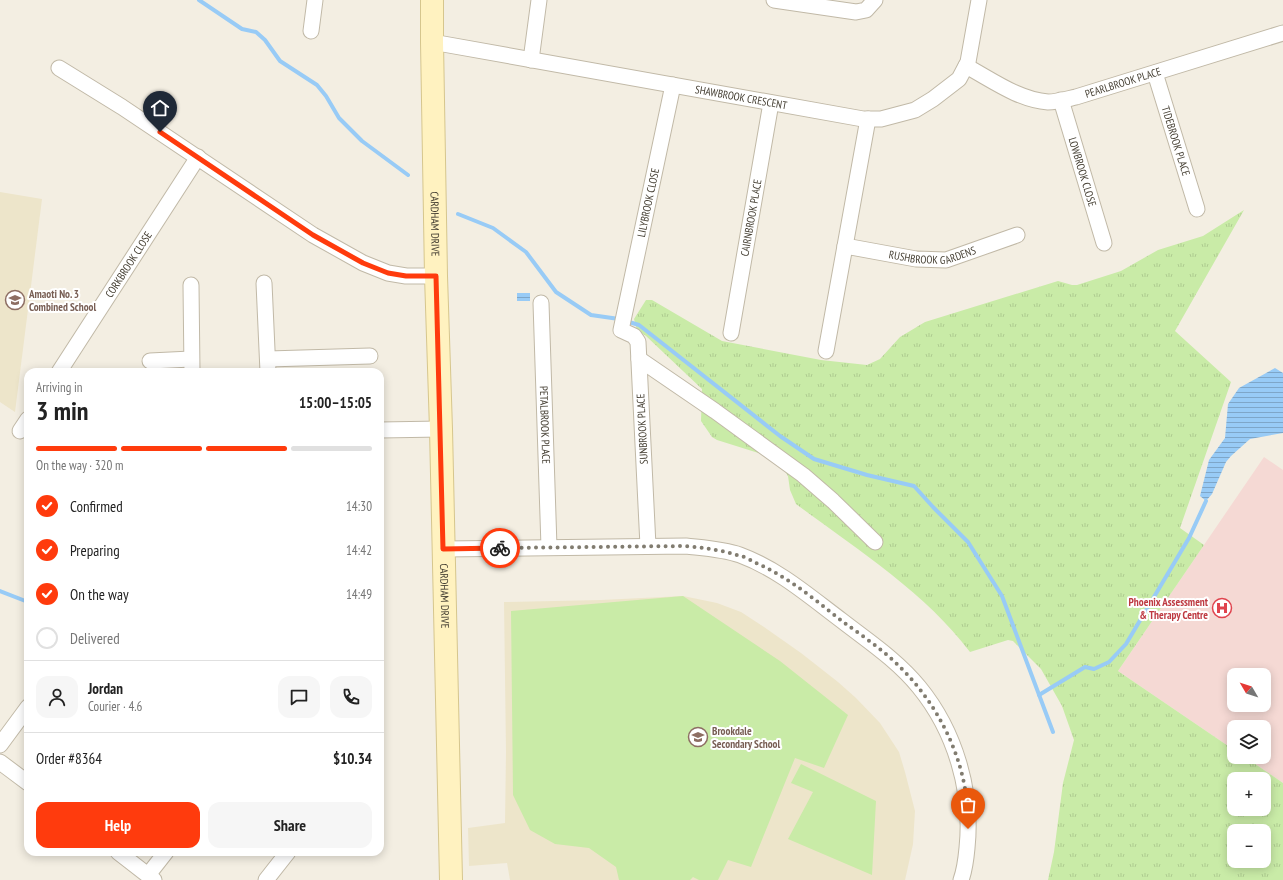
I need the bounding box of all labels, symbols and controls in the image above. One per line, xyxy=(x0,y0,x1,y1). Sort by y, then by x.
street label: PEARLBROOK PLACE xyxy=(1083,64,1163,101)
street label: SHAWBROOK CRESCENT xyxy=(694,82,788,112)
pin xyxy=(143,91,177,132)
icon: home xyxy=(149,97,171,119)
street label: TIDEBROOK PLACE xyxy=(1159,104,1193,178)
street label: LOWBROOK CLOSE xyxy=(1066,136,1100,208)
street label: LILYBROOK CLOSE xyxy=(634,167,662,238)
street label: CAIRNBROOK PLACE xyxy=(737,178,765,257)
street label: CARDHAM DRIVE xyxy=(428,191,443,257)
street label: CORKBROOK CLOSE xyxy=(102,229,155,300)
street label: RUSHBROOK GARDENS xyxy=(888,243,978,267)
place label: Amaoti No. 3 Combined School xyxy=(28,287,96,314)
school or university icon: Amaoti No. 3 Combined School xyxy=(4,289,26,311)
text: Arriving in xyxy=(36,379,83,396)
street label: PETALBROOK PLACE xyxy=(537,386,553,464)
text: 15:00–15:05 xyxy=(299,393,372,412)
street label: SUNBROOK PLACE xyxy=(633,393,651,465)
text: 3 min xyxy=(36,394,89,427)
text: On the way · 320 m xyxy=(36,457,123,474)
icon: check xyxy=(36,495,58,517)
text: Confirmed xyxy=(70,497,123,516)
text: 14:30 xyxy=(346,498,372,515)
courier xyxy=(480,528,520,568)
icon: bike xyxy=(489,537,511,559)
icon: check xyxy=(36,539,58,561)
text: Preparing xyxy=(70,541,120,560)
text: 14:42 xyxy=(346,542,372,559)
street label: CARDHAM DRIVE xyxy=(437,563,452,629)
icon: check xyxy=(36,583,58,605)
text: On the way xyxy=(70,585,129,604)
text: 14:49 xyxy=(346,586,372,603)
place label: Phoenix Assessment & Therapy Centre xyxy=(1129,595,1209,622)
hospital icon: Phoenix Assessment & Therapy Centre xyxy=(1211,597,1233,619)
text: Delivered xyxy=(70,629,120,648)
north arrow xyxy=(1227,668,1271,712)
map controls xyxy=(1227,668,1271,868)
button: person xyxy=(36,676,78,718)
button: chat xyxy=(278,676,320,718)
button: phone xyxy=(330,676,372,718)
text: Jordan xyxy=(88,679,123,698)
text: Courier · 4.6 xyxy=(88,698,142,715)
button: layers xyxy=(1227,720,1271,764)
place label: Brookdale Secondary School xyxy=(712,724,780,751)
school or university icon: Brookdale Secondary School xyxy=(687,726,709,748)
text: Order #8364 xyxy=(36,749,102,768)
text: $10.34 xyxy=(333,749,372,768)
button: + xyxy=(1227,772,1271,816)
pin xyxy=(951,788,985,829)
icon: bag xyxy=(957,794,979,816)
button: Help xyxy=(36,802,200,848)
button: Share xyxy=(208,802,372,848)
button: − xyxy=(1227,824,1271,868)

